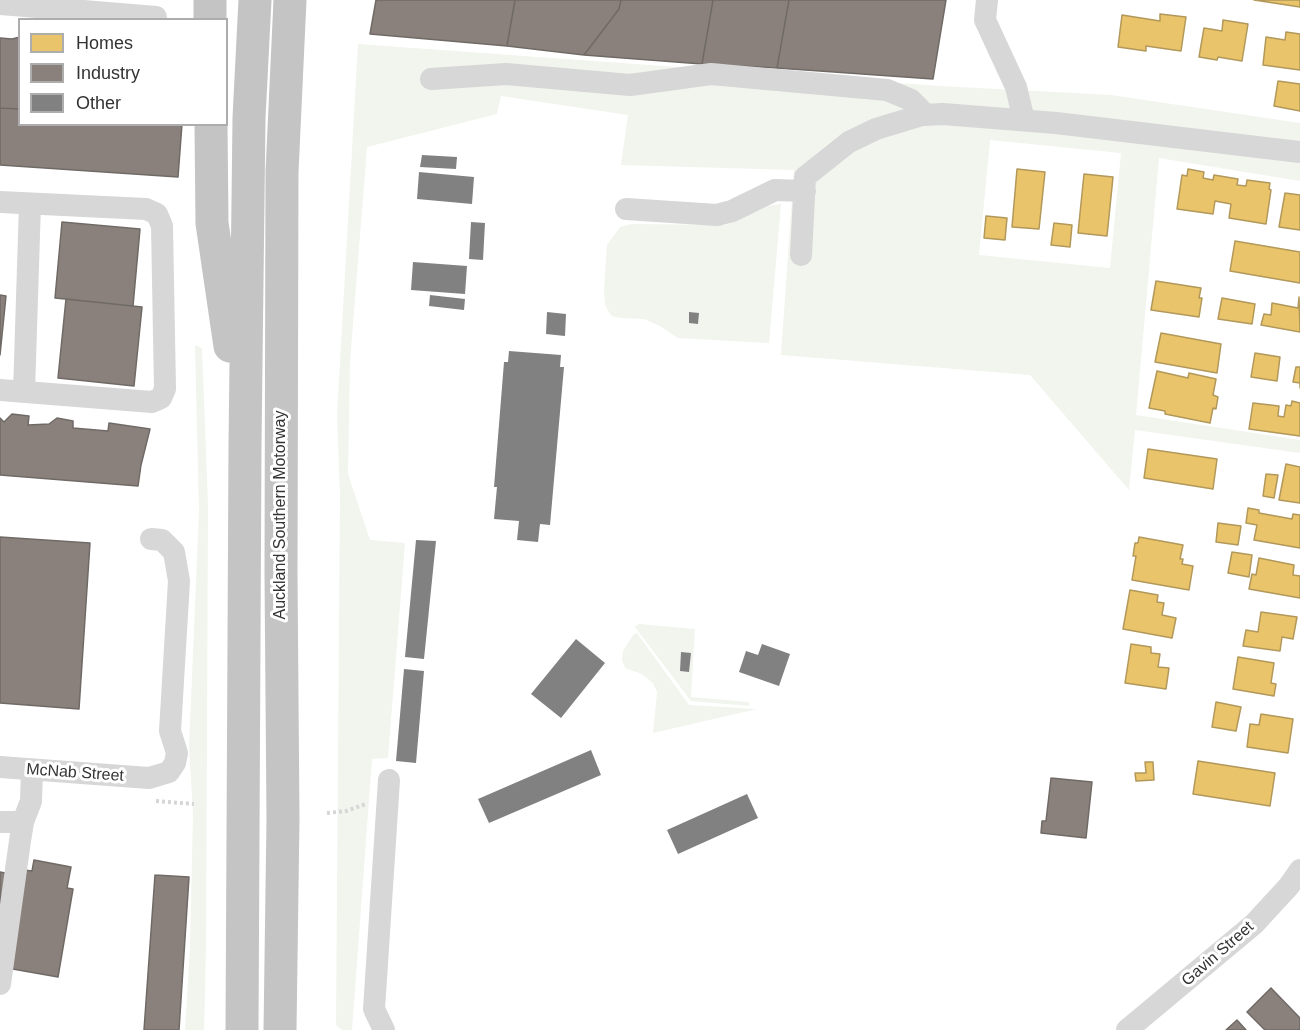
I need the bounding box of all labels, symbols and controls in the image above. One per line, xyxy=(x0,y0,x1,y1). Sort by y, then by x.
legend xyxy=(18,18,228,126)
text: Homes xyxy=(76,33,133,53)
text: Industry xyxy=(76,63,140,83)
text: Other xyxy=(76,93,121,113)
street label: Auckland Southern Motorway xyxy=(271,410,291,620)
street label: McNab Street xyxy=(26,760,124,786)
street label: Gavin Street xyxy=(1178,918,1258,990)

